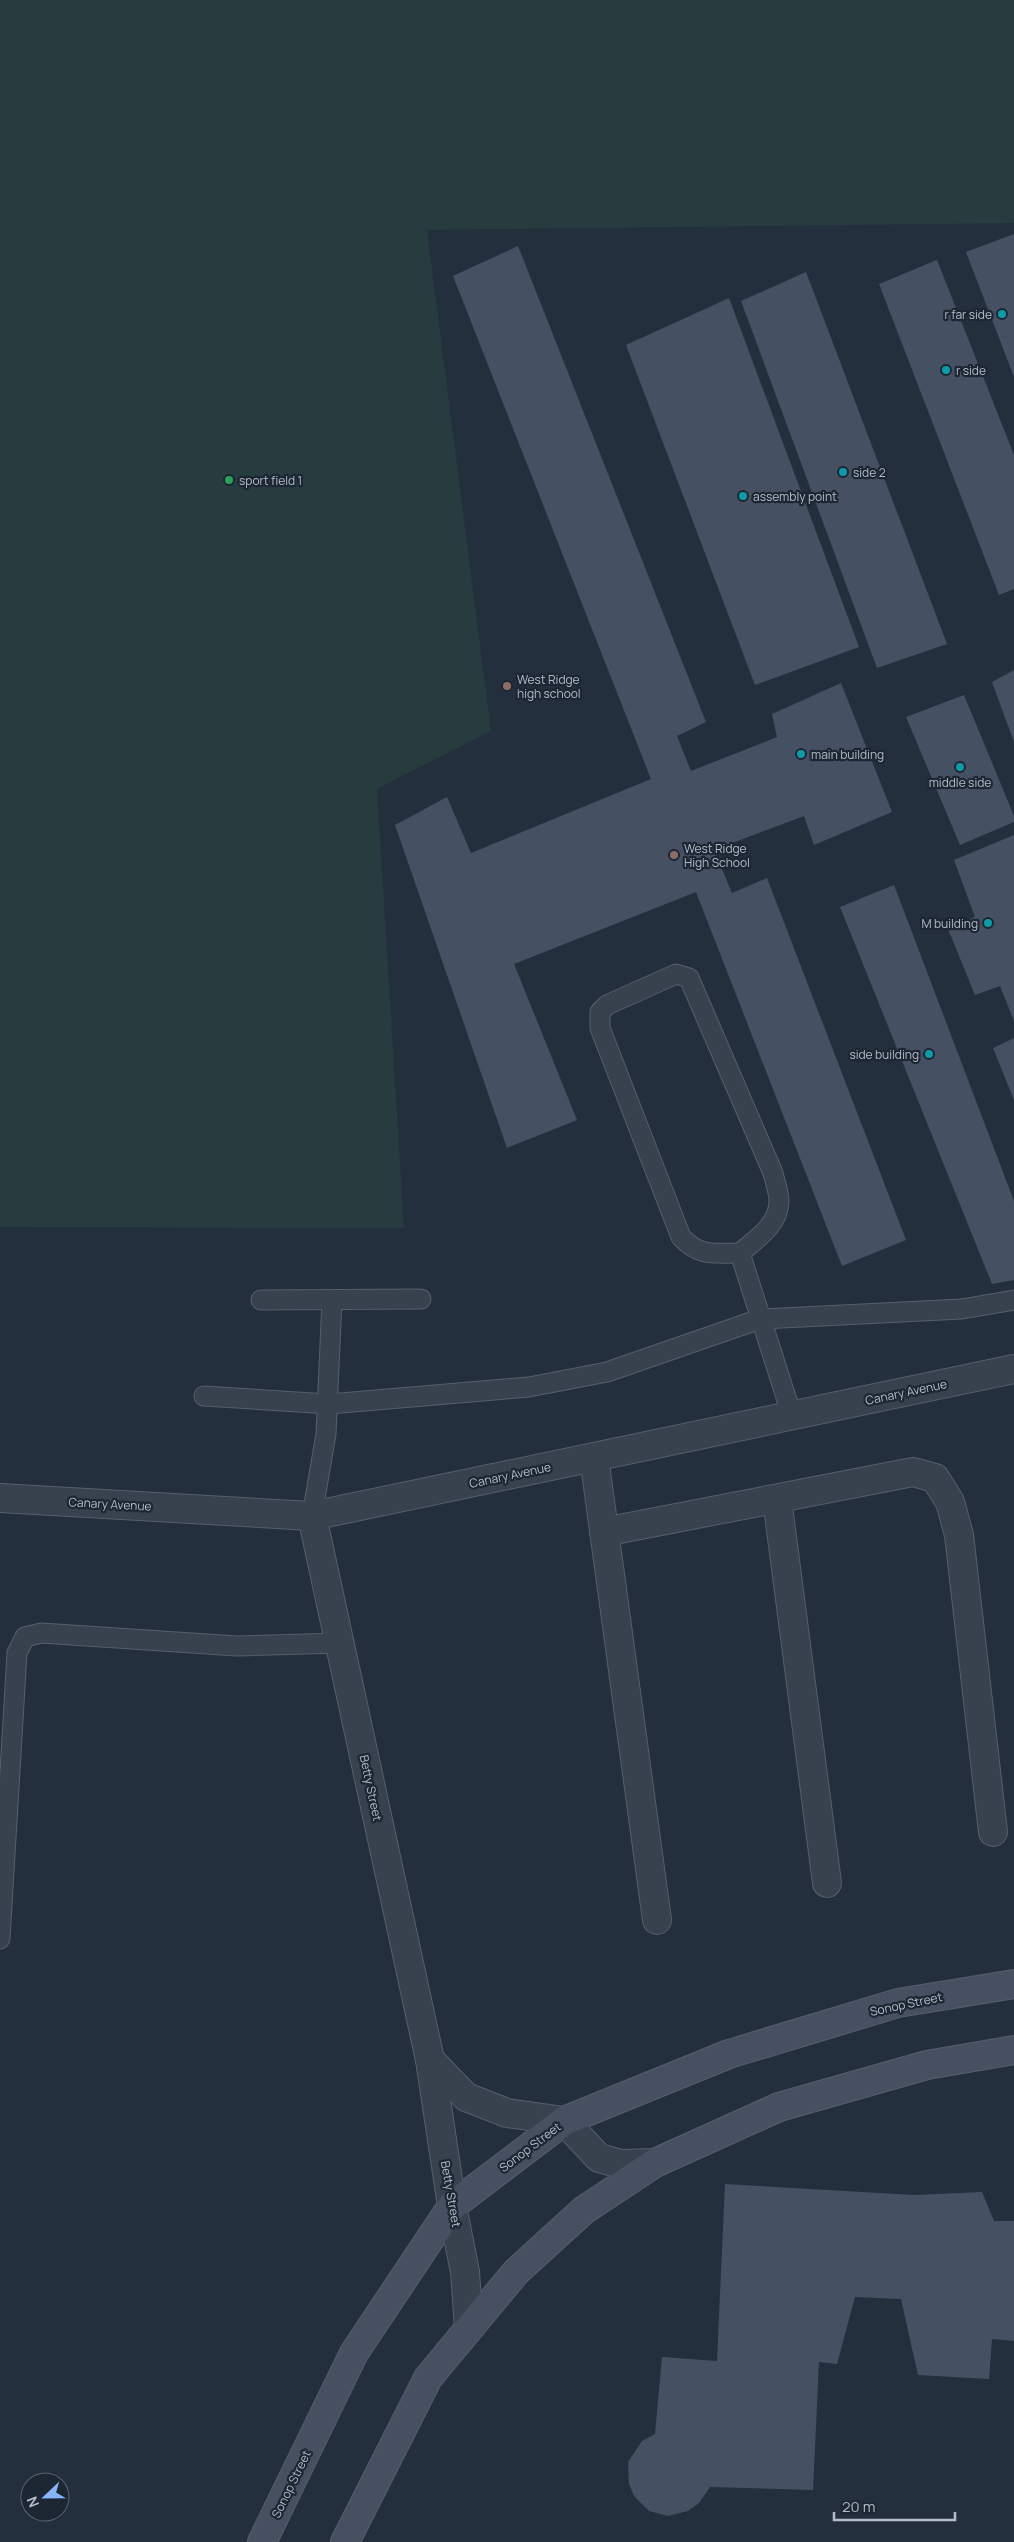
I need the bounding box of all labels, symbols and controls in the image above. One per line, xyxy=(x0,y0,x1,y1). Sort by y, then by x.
place label: r far side xyxy=(945,306,992,323)
marker: r far side xyxy=(996,308,1008,320)
place label: r side xyxy=(956,362,986,379)
marker: r side xyxy=(940,364,952,376)
place label: side 2 xyxy=(853,464,886,481)
marker: side 2 xyxy=(837,466,849,478)
place label: sport field 1 xyxy=(239,472,302,489)
marker: sport field 1 xyxy=(223,474,235,486)
place label: assembly point xyxy=(753,488,837,505)
marker: assembly point xyxy=(737,490,749,502)
place label: West Ridge high school xyxy=(517,671,581,702)
marker: West Ridge high school xyxy=(501,680,513,692)
place label: main building xyxy=(811,746,884,763)
marker: main building xyxy=(795,748,807,760)
marker: middle side xyxy=(954,761,966,773)
place label: middle side xyxy=(929,774,991,791)
place label: West Ridge High School xyxy=(684,840,750,871)
marker: West Ridge High School xyxy=(668,849,680,861)
place label: M building xyxy=(922,915,978,932)
marker: M building xyxy=(982,917,994,929)
place label: side building xyxy=(849,1046,919,1063)
marker: side building xyxy=(923,1048,935,1060)
street label: Canary Avenue xyxy=(864,1375,948,1409)
street label: Canary Avenue xyxy=(468,1458,552,1492)
street label: Canary Avenue xyxy=(68,1493,152,1515)
street label: Betty Street xyxy=(356,1753,386,1823)
street label: Sonop Street xyxy=(868,1988,944,2020)
street label: Sonop Street xyxy=(496,2118,565,2176)
street label: Betty Street xyxy=(437,2159,465,2229)
street label: Sonop Street xyxy=(267,2447,315,2521)
north arrow xyxy=(20,2472,70,2522)
scale bar xyxy=(834,2490,955,2522)
text: N xyxy=(22,2494,43,2510)
text: 20 m xyxy=(842,2496,875,2517)

